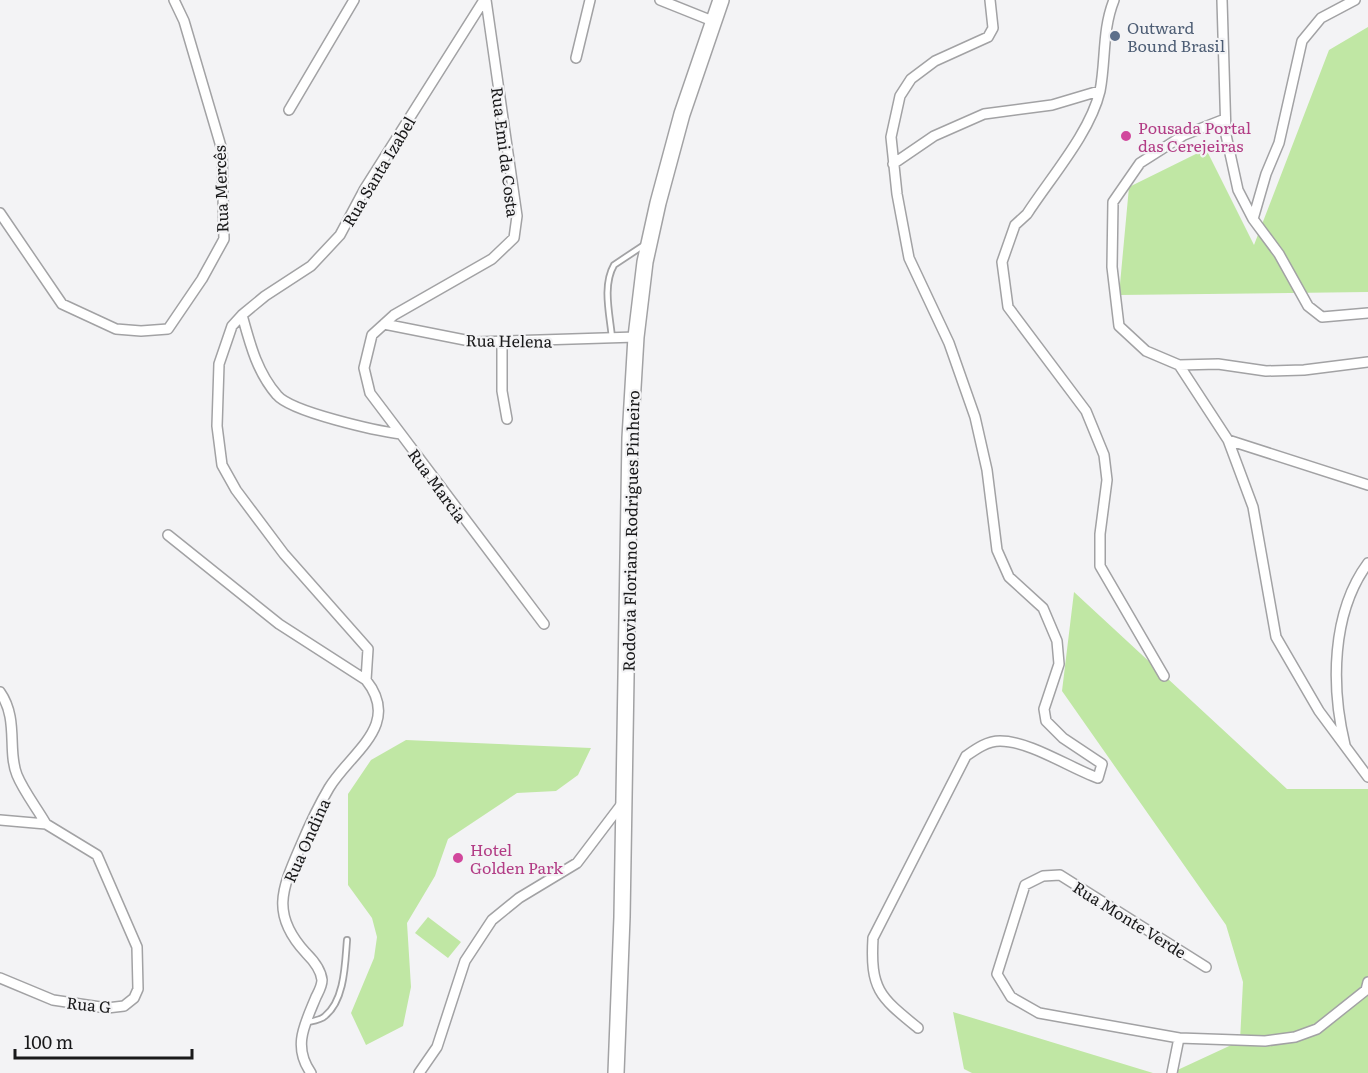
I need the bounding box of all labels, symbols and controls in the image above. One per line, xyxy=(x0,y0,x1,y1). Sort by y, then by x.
place label: Outward Bound Brasil xyxy=(1127,15,1225,57)
marker: Outward Bound Brasil xyxy=(1108,29,1122,43)
street label: Rua Emi da Costa xyxy=(486,86,526,219)
street label: Rua Santa Izabel xyxy=(336,111,420,231)
place label: Pousada Portal das Cerejeiras xyxy=(1138,115,1251,157)
marker: Pousada Portal das Cerejeiras xyxy=(1119,129,1133,143)
street label: Rua Mercês xyxy=(206,145,234,233)
street label: Rua Helena xyxy=(465,327,553,353)
street label: Rodovia Floriano Rodrigues Pinheiro xyxy=(616,390,644,672)
street label: Rua Marcia xyxy=(403,443,473,527)
street label: Rua Ondina xyxy=(277,794,335,886)
place label: Hotel Golden Park xyxy=(470,837,563,879)
marker: Hotel Golden Park xyxy=(451,851,465,865)
street label: Rua Monte Verde xyxy=(1069,875,1191,963)
street label: Rua G xyxy=(65,990,113,1018)
scale bar xyxy=(15,1022,192,1060)
text: 100 m xyxy=(24,1028,73,1055)

